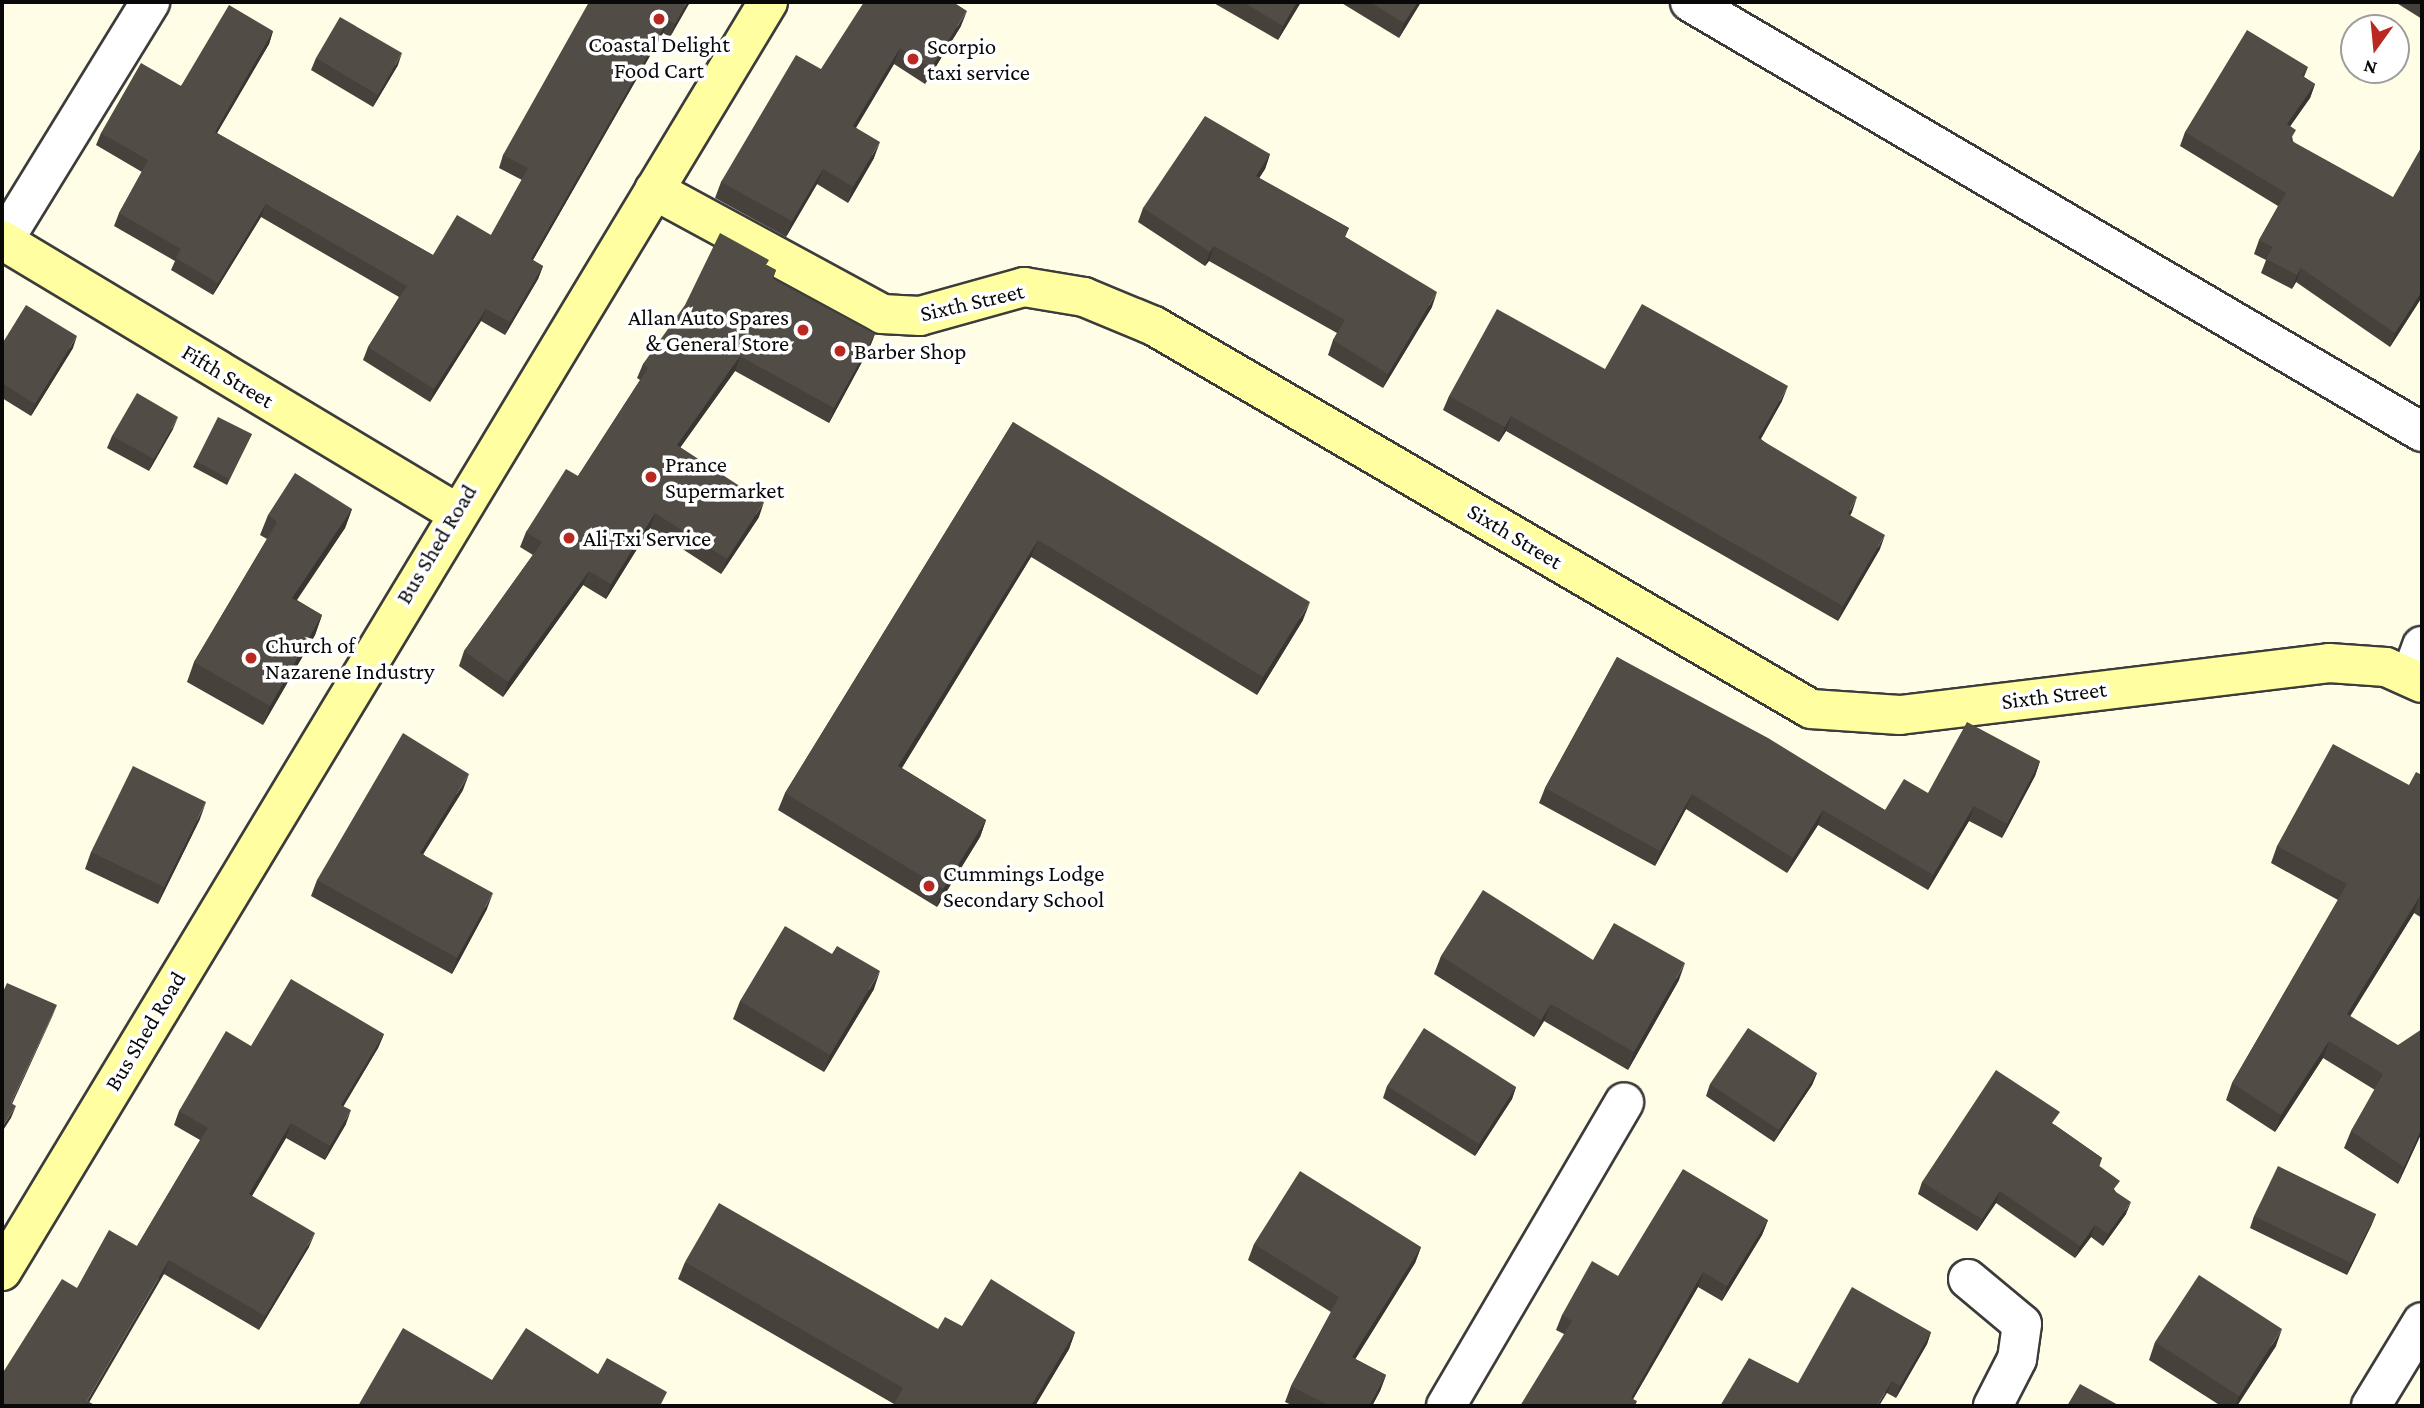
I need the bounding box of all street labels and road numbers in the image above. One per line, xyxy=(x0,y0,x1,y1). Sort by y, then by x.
street label: Sixth Street xyxy=(917,277,1027,327)
street label: Fifth Street xyxy=(177,338,279,414)
street label: Bus Shed Road xyxy=(390,479,482,609)
street label: Sixth Street xyxy=(1463,497,1567,575)
street label: Sixth Street xyxy=(2000,675,2108,715)
street label: Bus Shed Road xyxy=(99,966,191,1096)

